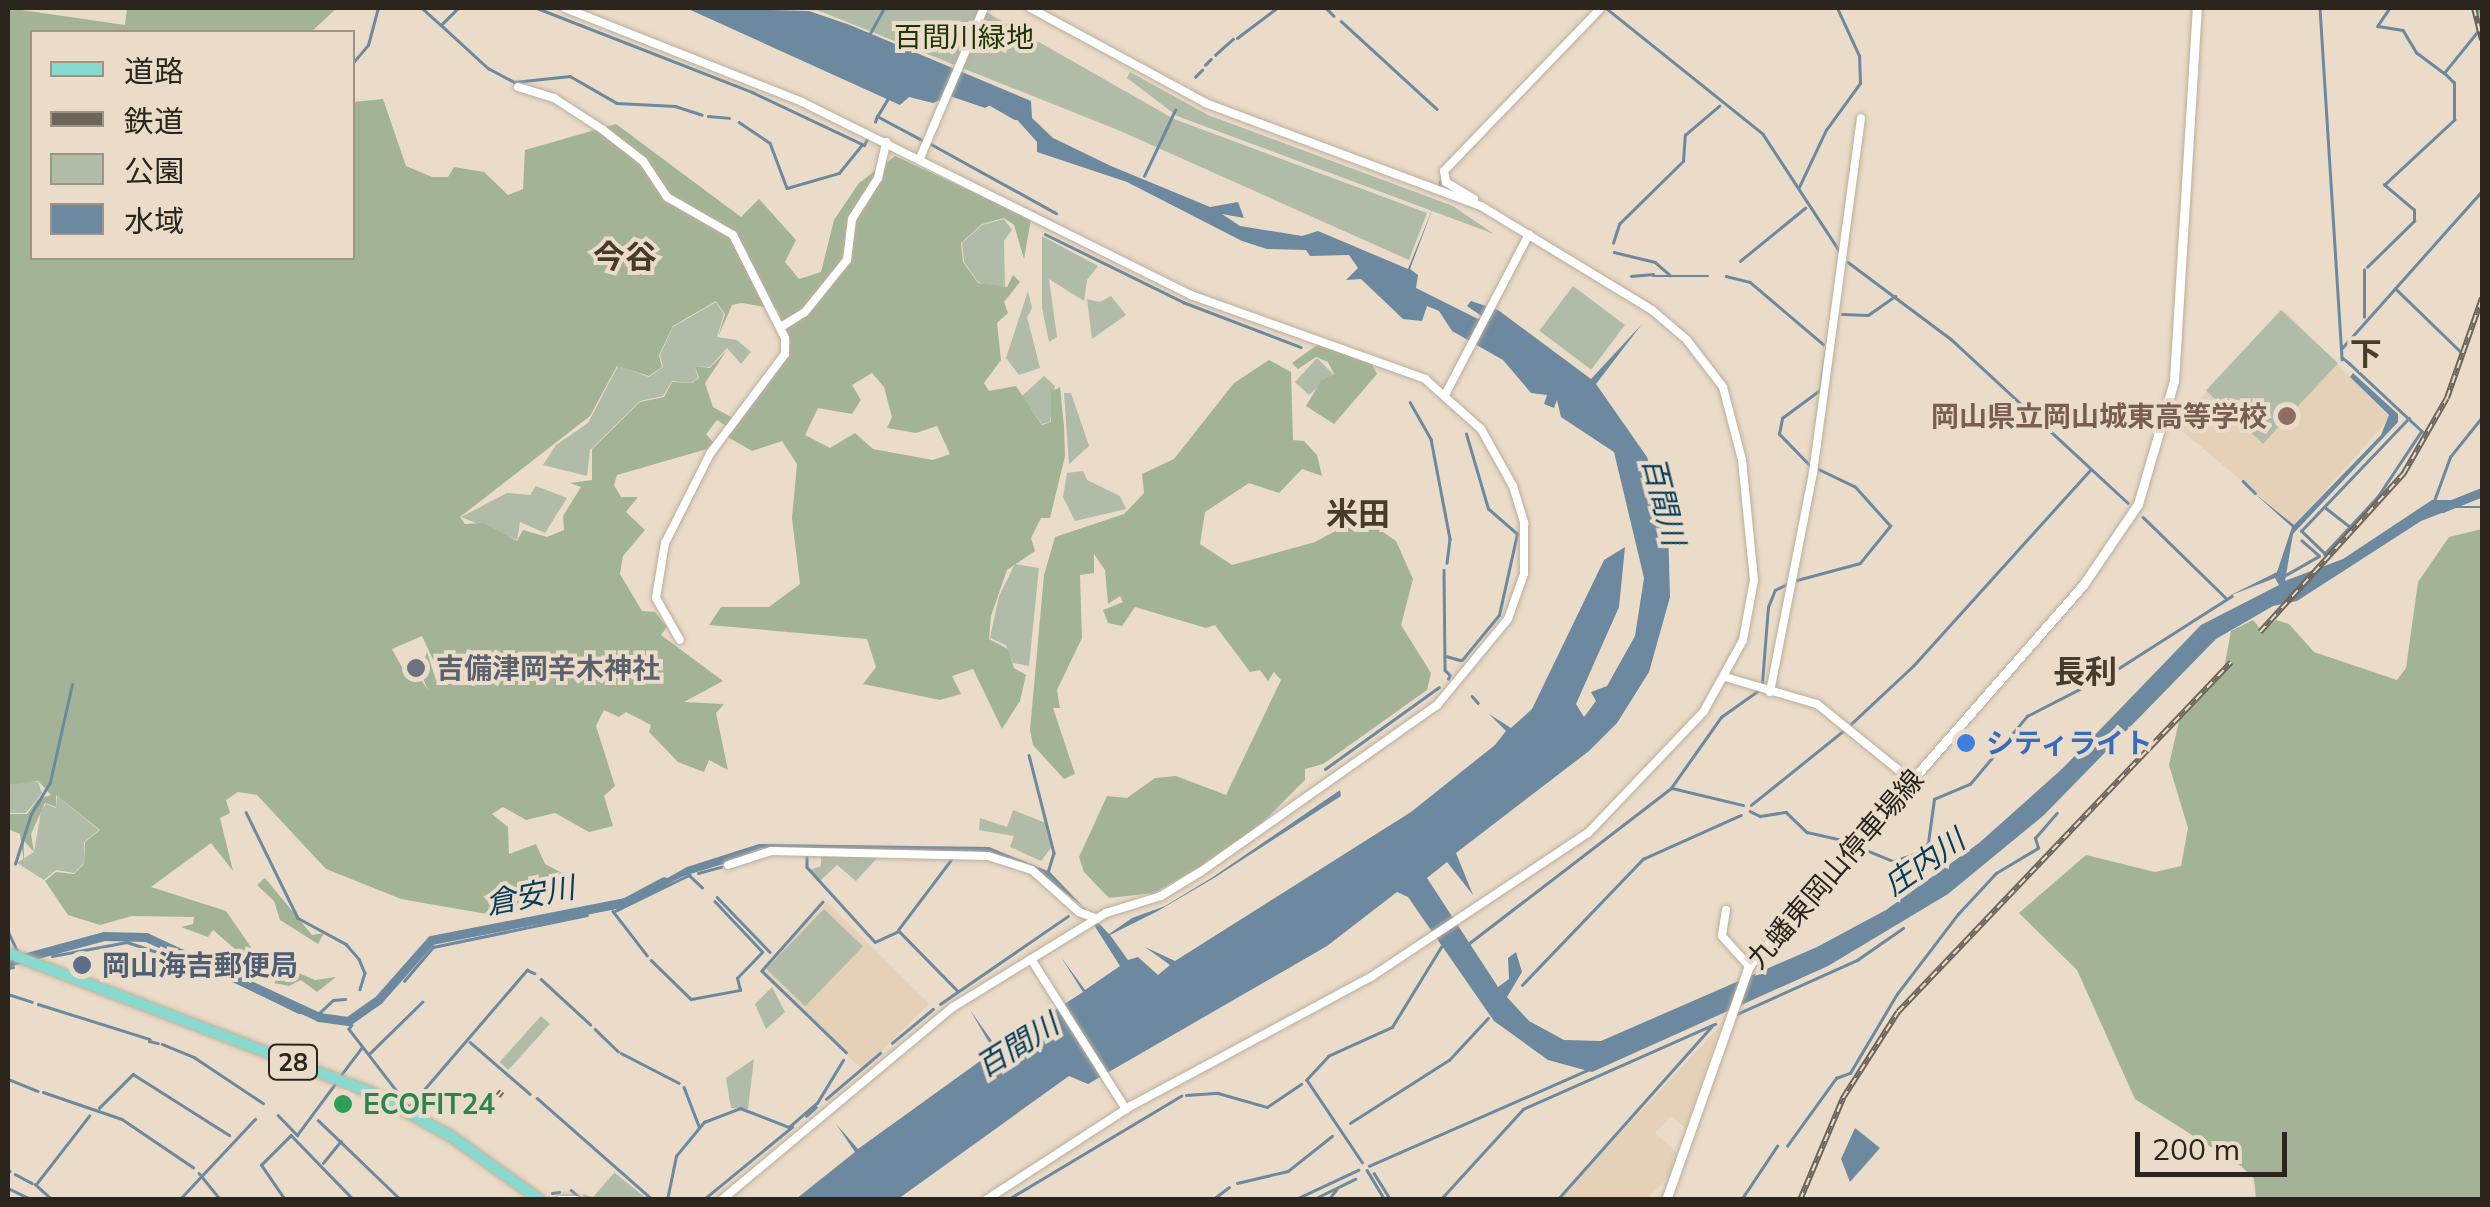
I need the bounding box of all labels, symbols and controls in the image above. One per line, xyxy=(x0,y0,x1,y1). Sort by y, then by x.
park label: 百間川緑地 xyxy=(894,20,1034,54)
legend xyxy=(30,30,355,260)
text: 道路 xyxy=(124,52,184,90)
text: 鉄道 xyxy=(124,102,184,140)
text: 公園 xyxy=(124,152,184,190)
text: 水域 xyxy=(124,202,184,240)
district label: 今谷 xyxy=(593,237,657,275)
district label: 下 xyxy=(2350,334,2382,372)
place label: 岡山県立岡山城東高等学校 xyxy=(1931,399,2267,433)
marker: 岡山県立岡山城東高等学校 xyxy=(2276,405,2298,427)
water label: 百間川 xyxy=(1636,453,1692,549)
district label: 米田 xyxy=(1326,494,1390,532)
place label: 吉備津岡辛木神社 xyxy=(436,651,660,685)
district label: 長利 xyxy=(2053,652,2117,690)
marker: 吉備津岡辛木神社 xyxy=(405,657,427,679)
place label: シティライト xyxy=(1986,726,2154,760)
marker: シティライト xyxy=(1955,732,1977,754)
street label: 九蟠東岡山停車場線 xyxy=(1740,763,1930,975)
water label: 庄内川 xyxy=(1877,821,1971,903)
water label: 倉安川 xyxy=(482,869,578,921)
place label: 岡山海吉郵便局 xyxy=(102,948,298,982)
marker: 岡山海吉郵便局 xyxy=(71,954,93,976)
water label: 百間川 xyxy=(969,1006,1065,1084)
road number: 28 xyxy=(268,1042,318,1082)
place label: ECOFIT24 xyxy=(363,1087,495,1121)
marker: ECOFIT24 xyxy=(332,1093,354,1115)
scale bar xyxy=(2140,1112,2292,1174)
text: 200 m xyxy=(2152,1130,2240,1168)

